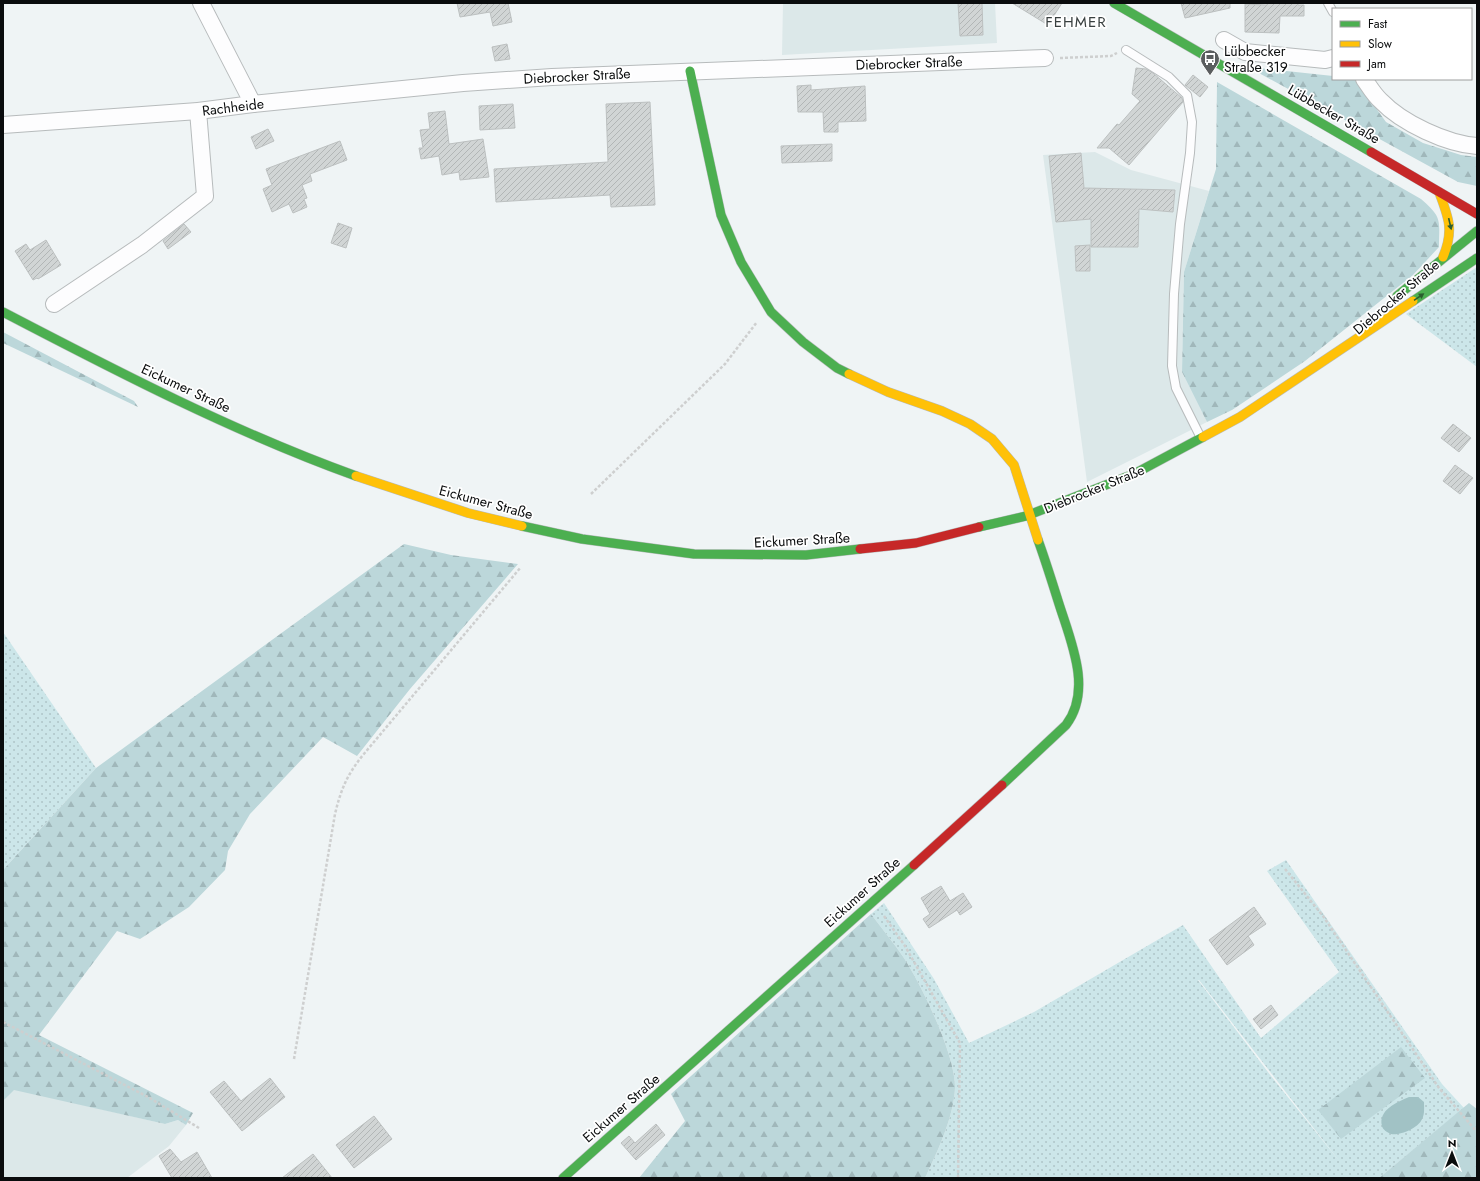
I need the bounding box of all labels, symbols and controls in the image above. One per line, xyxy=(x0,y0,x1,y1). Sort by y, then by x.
legend xyxy=(1332,8,1472,80)
district label: FEHMER xyxy=(1045,11,1107,33)
text: Fast xyxy=(1368,15,1387,33)
text: Slow xyxy=(1368,35,1393,53)
place label: Lübbecker Straße 319 xyxy=(1224,41,1288,77)
bus stop icon: Lübbecker Straße 319 xyxy=(1199,48,1221,76)
street label: Diebrocker Straße xyxy=(855,51,963,75)
text: Jam xyxy=(1366,55,1386,73)
street label: Diebrocker Straße xyxy=(523,63,631,89)
street label: Lübbecker Straße xyxy=(1284,79,1384,149)
street label: Rachheide xyxy=(201,93,265,121)
one-way arrow xyxy=(1447,218,1453,230)
street label: Diebrocker Straße xyxy=(1349,255,1443,339)
one-way arrow xyxy=(1413,293,1425,300)
street label: Eickumer Straße xyxy=(138,359,234,417)
street label: Diebrocker Straße xyxy=(1041,460,1147,518)
street label: Eickumer Straße xyxy=(437,480,535,524)
street label: Eickumer Straße xyxy=(753,527,851,553)
street label: Eickumer Straße xyxy=(820,852,904,932)
street label: Eickumer Straße xyxy=(578,1069,664,1147)
north arrow xyxy=(1432,1133,1472,1173)
text: N xyxy=(1448,1135,1456,1151)

